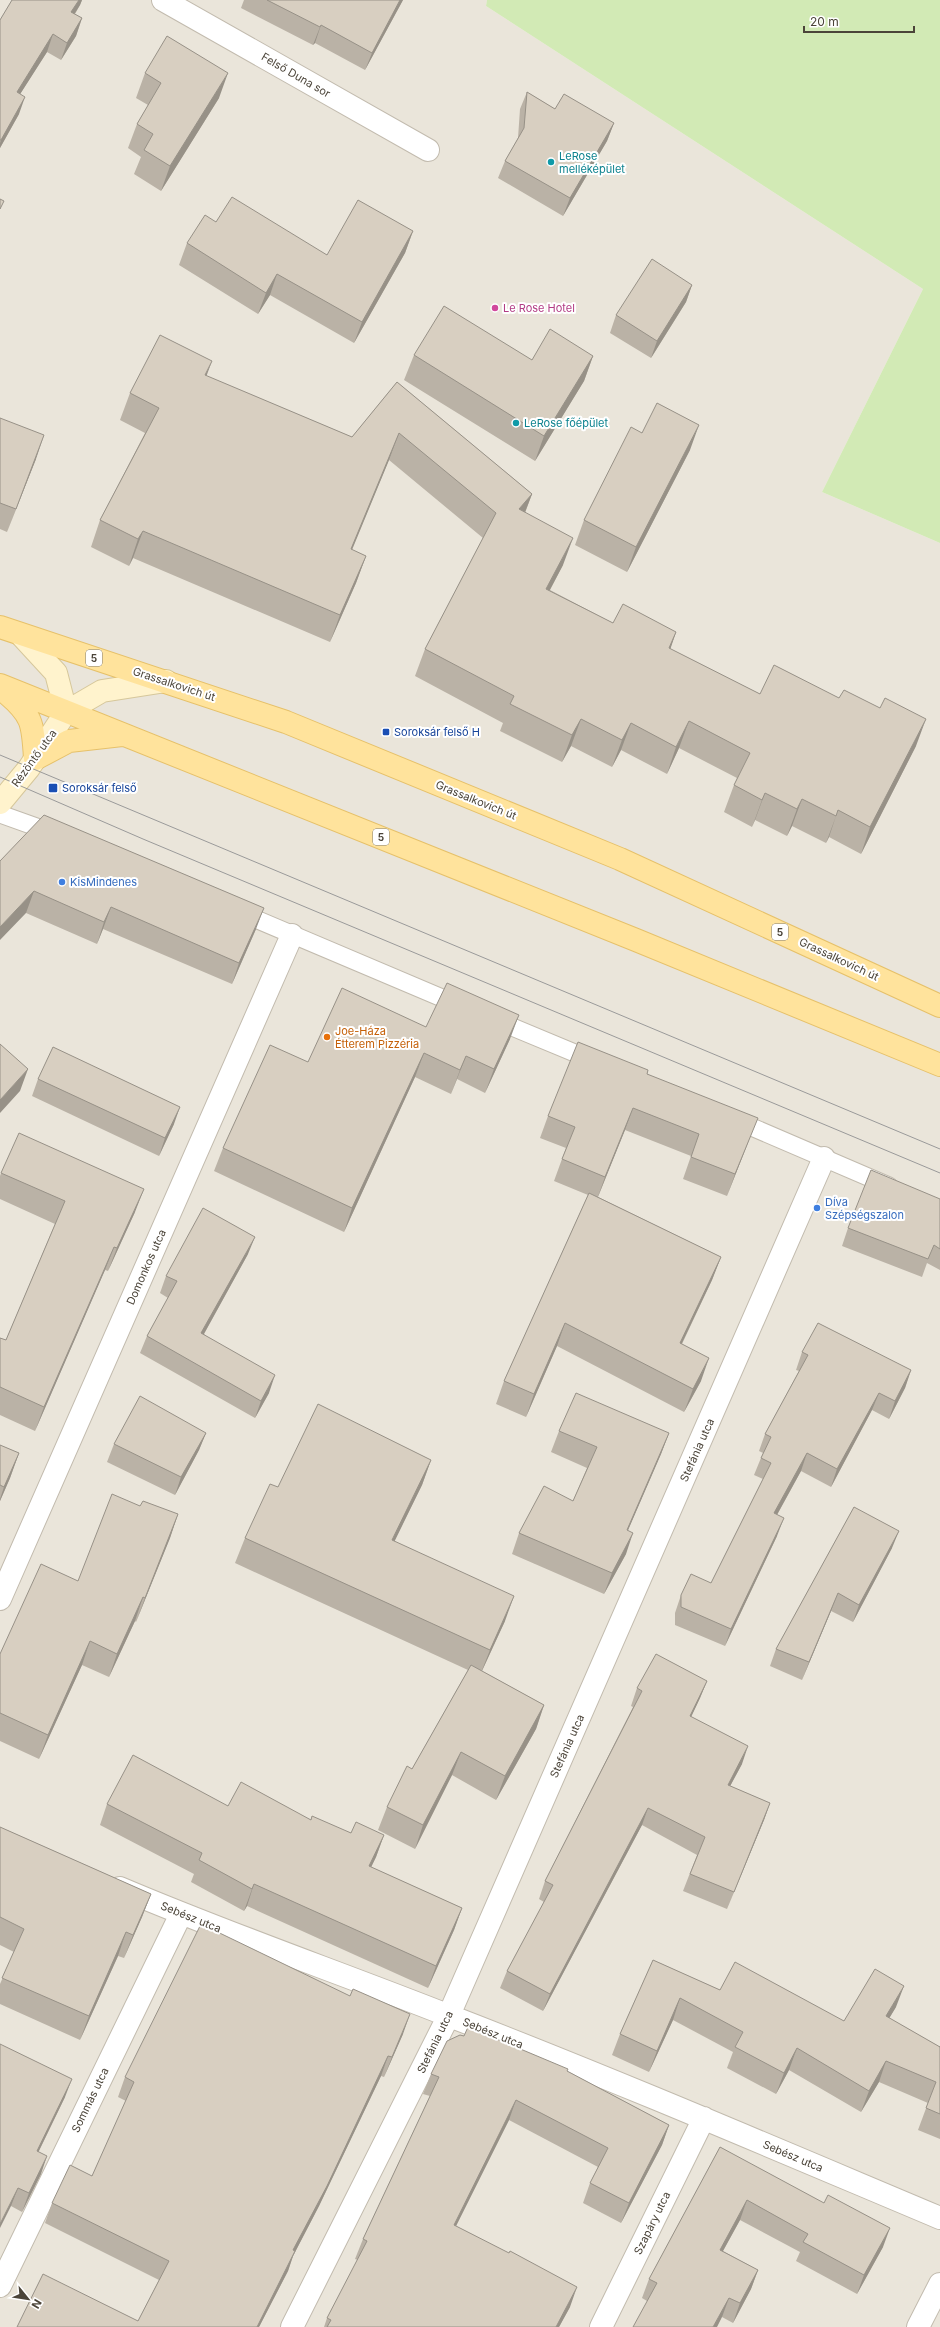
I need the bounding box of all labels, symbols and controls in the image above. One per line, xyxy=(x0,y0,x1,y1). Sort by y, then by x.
scale bar xyxy=(804,8,914,34)
text: 20 m xyxy=(810,14,839,29)
street label: Felső Duna sor xyxy=(259,50,333,100)
place label: LeRose melléképület xyxy=(559,149,625,176)
marker: LeRose melléképület xyxy=(546,157,556,167)
place label: Le Rose Hotel xyxy=(503,301,575,315)
marker: Le Rose Hotel xyxy=(490,303,500,313)
place label: LeRose főépület xyxy=(524,416,609,430)
marker: LeRose főépület xyxy=(511,418,521,428)
road number: 5 xyxy=(86,650,102,666)
street label: Grassalkovich út xyxy=(131,664,217,704)
place label: Soroksár felső H xyxy=(394,725,480,739)
street label: Rézöntő utca xyxy=(8,726,60,790)
marker: Soroksár felső H xyxy=(381,727,391,737)
street label: Grassalkovich út xyxy=(434,777,519,823)
place label: Soroksár felső xyxy=(62,781,137,795)
marker: Soroksár felső xyxy=(47,782,59,794)
road number: 5 xyxy=(373,829,389,845)
place label: KisMindenes xyxy=(70,875,137,889)
marker: KisMindenes xyxy=(57,877,67,887)
road number: 5 xyxy=(772,924,788,940)
street label: Grassalkovich út xyxy=(797,934,881,984)
place label: Joe-Háza Étterem Pizzéria xyxy=(335,1024,419,1051)
marker: Joe-Háza Étterem Pizzéria xyxy=(322,1032,332,1042)
place label: Díva Szépségszalon xyxy=(825,1195,904,1222)
marker: Díva Szépségszalon xyxy=(812,1203,822,1213)
street label: Domonkos utca xyxy=(123,1227,169,1307)
street label: Stefánia utca xyxy=(677,1416,717,1484)
street label: Stefánia utca xyxy=(547,1712,587,1780)
street label: Sebész utca xyxy=(159,1898,223,1936)
street label: Stefánia utca xyxy=(414,2008,456,2076)
street label: Sebész utca xyxy=(461,2014,525,2052)
street label: Sommás utca xyxy=(68,2065,112,2135)
street label: Sebész utca xyxy=(761,2137,825,2175)
street label: Szapáry utca xyxy=(631,2189,673,2257)
north arrow xyxy=(8,2279,48,2319)
text: N xyxy=(29,2297,45,2311)

